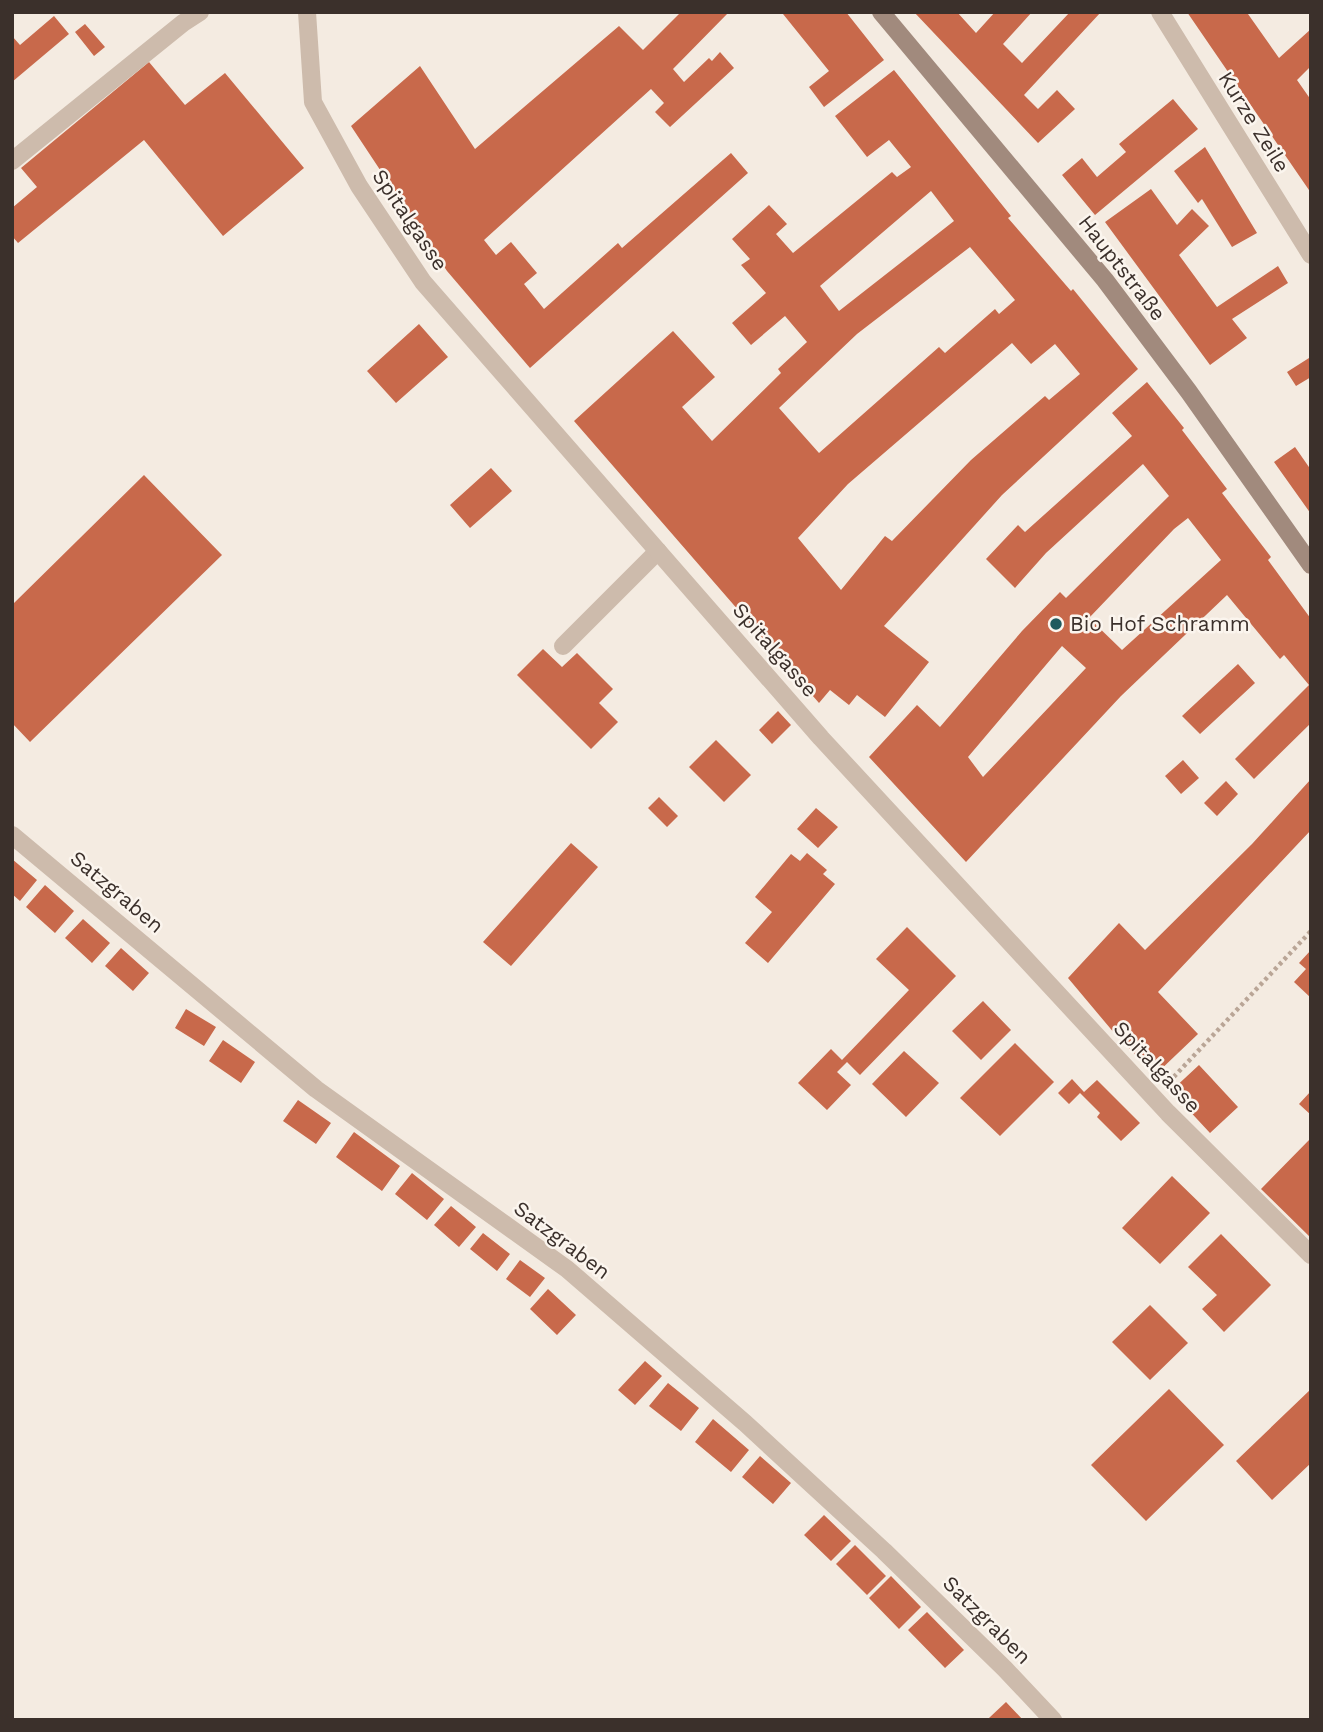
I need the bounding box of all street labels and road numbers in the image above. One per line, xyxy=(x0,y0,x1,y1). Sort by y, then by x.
street label: Kurze Zeile xyxy=(1214,67,1295,177)
street label: Spitalgasse xyxy=(367,164,453,275)
street label: Hauptstraße xyxy=(1073,210,1171,325)
street label: Spitalgasse xyxy=(728,597,823,702)
street label: Satzgraben xyxy=(65,845,169,938)
street label: Spitalgasse xyxy=(1108,1016,1206,1118)
street label: Satzgraben xyxy=(509,1195,615,1284)
street label: Satzgraben xyxy=(938,1570,1037,1669)

